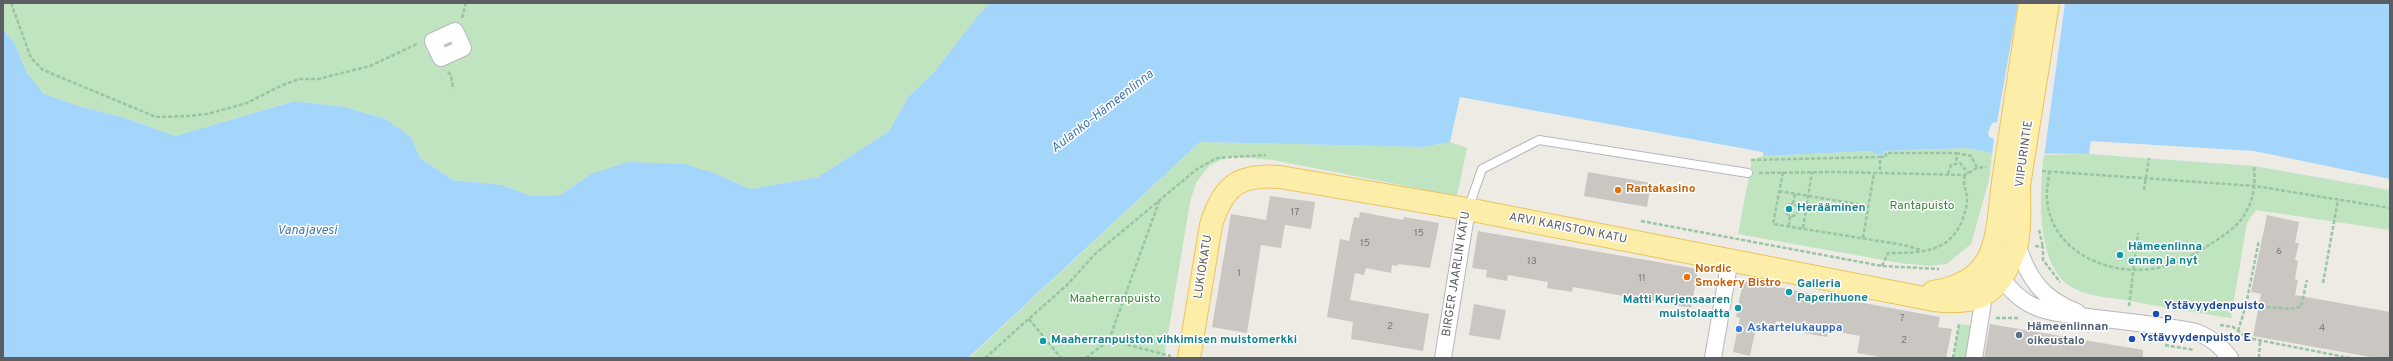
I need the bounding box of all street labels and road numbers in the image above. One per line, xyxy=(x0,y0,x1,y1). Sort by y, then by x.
street label: VIIPURINTIE xyxy=(2013,120,2037,188)
street label: BIRGER JAARLIN KATU xyxy=(1440,210,1474,338)
street label: ARVI KARISTON KATU xyxy=(1508,210,1628,248)
street label: LUKIOKATU xyxy=(1192,234,1216,300)

